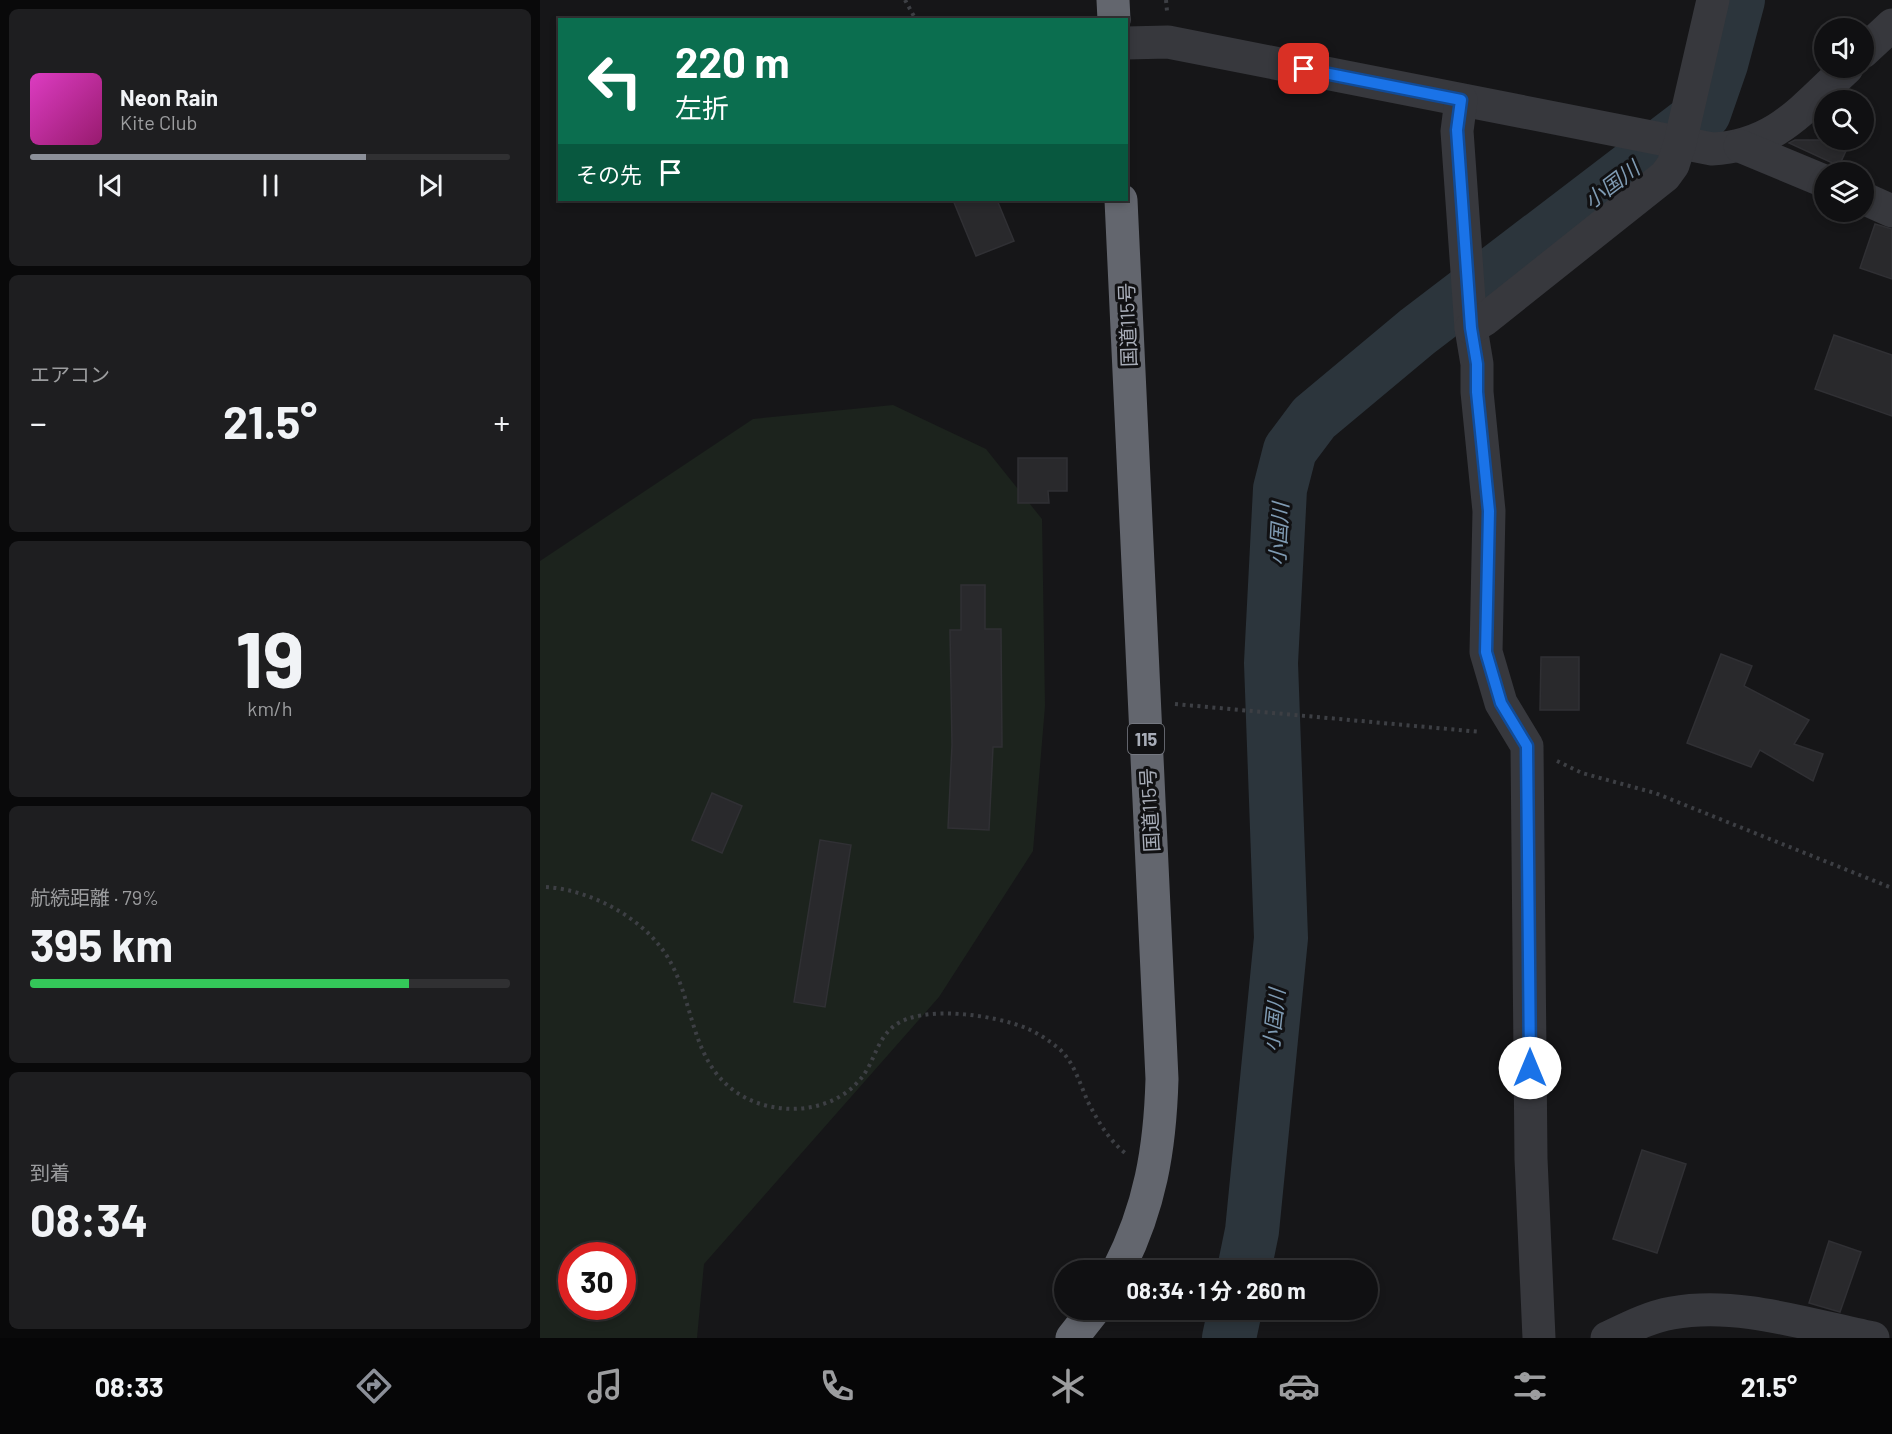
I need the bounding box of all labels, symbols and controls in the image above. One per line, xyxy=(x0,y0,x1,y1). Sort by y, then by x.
map controls xyxy=(1814,18,1874,222)
button: sound xyxy=(1814,18,1874,78)
text: 220 m xyxy=(675,36,789,86)
icon: left xyxy=(576,42,654,120)
pin xyxy=(1278,43,1329,94)
icon: arrive xyxy=(1287,52,1320,85)
text: Neon Rain xyxy=(120,84,218,110)
button: search xyxy=(1814,90,1874,150)
text: 左折 xyxy=(675,91,729,123)
text: Kite Club xyxy=(120,110,197,134)
water label: 小国川 xyxy=(1578,154,1645,213)
icon: arrive xyxy=(654,156,687,189)
text: その先 xyxy=(576,161,642,187)
button: layers xyxy=(1814,162,1874,222)
icon: previous xyxy=(94,169,127,202)
icon: pause xyxy=(254,169,287,202)
icon: next xyxy=(414,169,447,202)
street label: 国道115号 xyxy=(1114,282,1140,368)
text: エアコン xyxy=(30,362,110,386)
text: 21.5° xyxy=(223,394,317,448)
text: − xyxy=(30,402,47,442)
text: + xyxy=(494,402,510,442)
water label: 小国川 xyxy=(1264,500,1292,566)
text: 19 xyxy=(235,610,305,704)
text: km/h xyxy=(247,696,293,720)
road number: 115 xyxy=(1128,724,1164,754)
street label: 国道115号 xyxy=(1135,767,1163,853)
text: 航続距離 · 79% xyxy=(30,885,159,909)
text: 395 km xyxy=(30,917,173,971)
water label: 小国川 xyxy=(1257,985,1289,1053)
position arrow xyxy=(1498,1036,1562,1100)
text: 到着 xyxy=(30,1160,70,1184)
text: 08:34 xyxy=(30,1192,148,1246)
speed limit sign: 30 xyxy=(558,1242,636,1320)
text: 08:34 · 1 分 · 260 m xyxy=(1126,1277,1306,1303)
icon: directions xyxy=(353,1365,395,1407)
icon: music xyxy=(584,1365,626,1407)
icon: phone xyxy=(816,1365,858,1407)
icon: climate xyxy=(1047,1365,1089,1407)
icon: car xyxy=(1278,1365,1320,1407)
icon: filters xyxy=(1509,1365,1551,1407)
text: 08:33 xyxy=(95,1370,164,1402)
text: 21.5° xyxy=(1741,1370,1797,1402)

